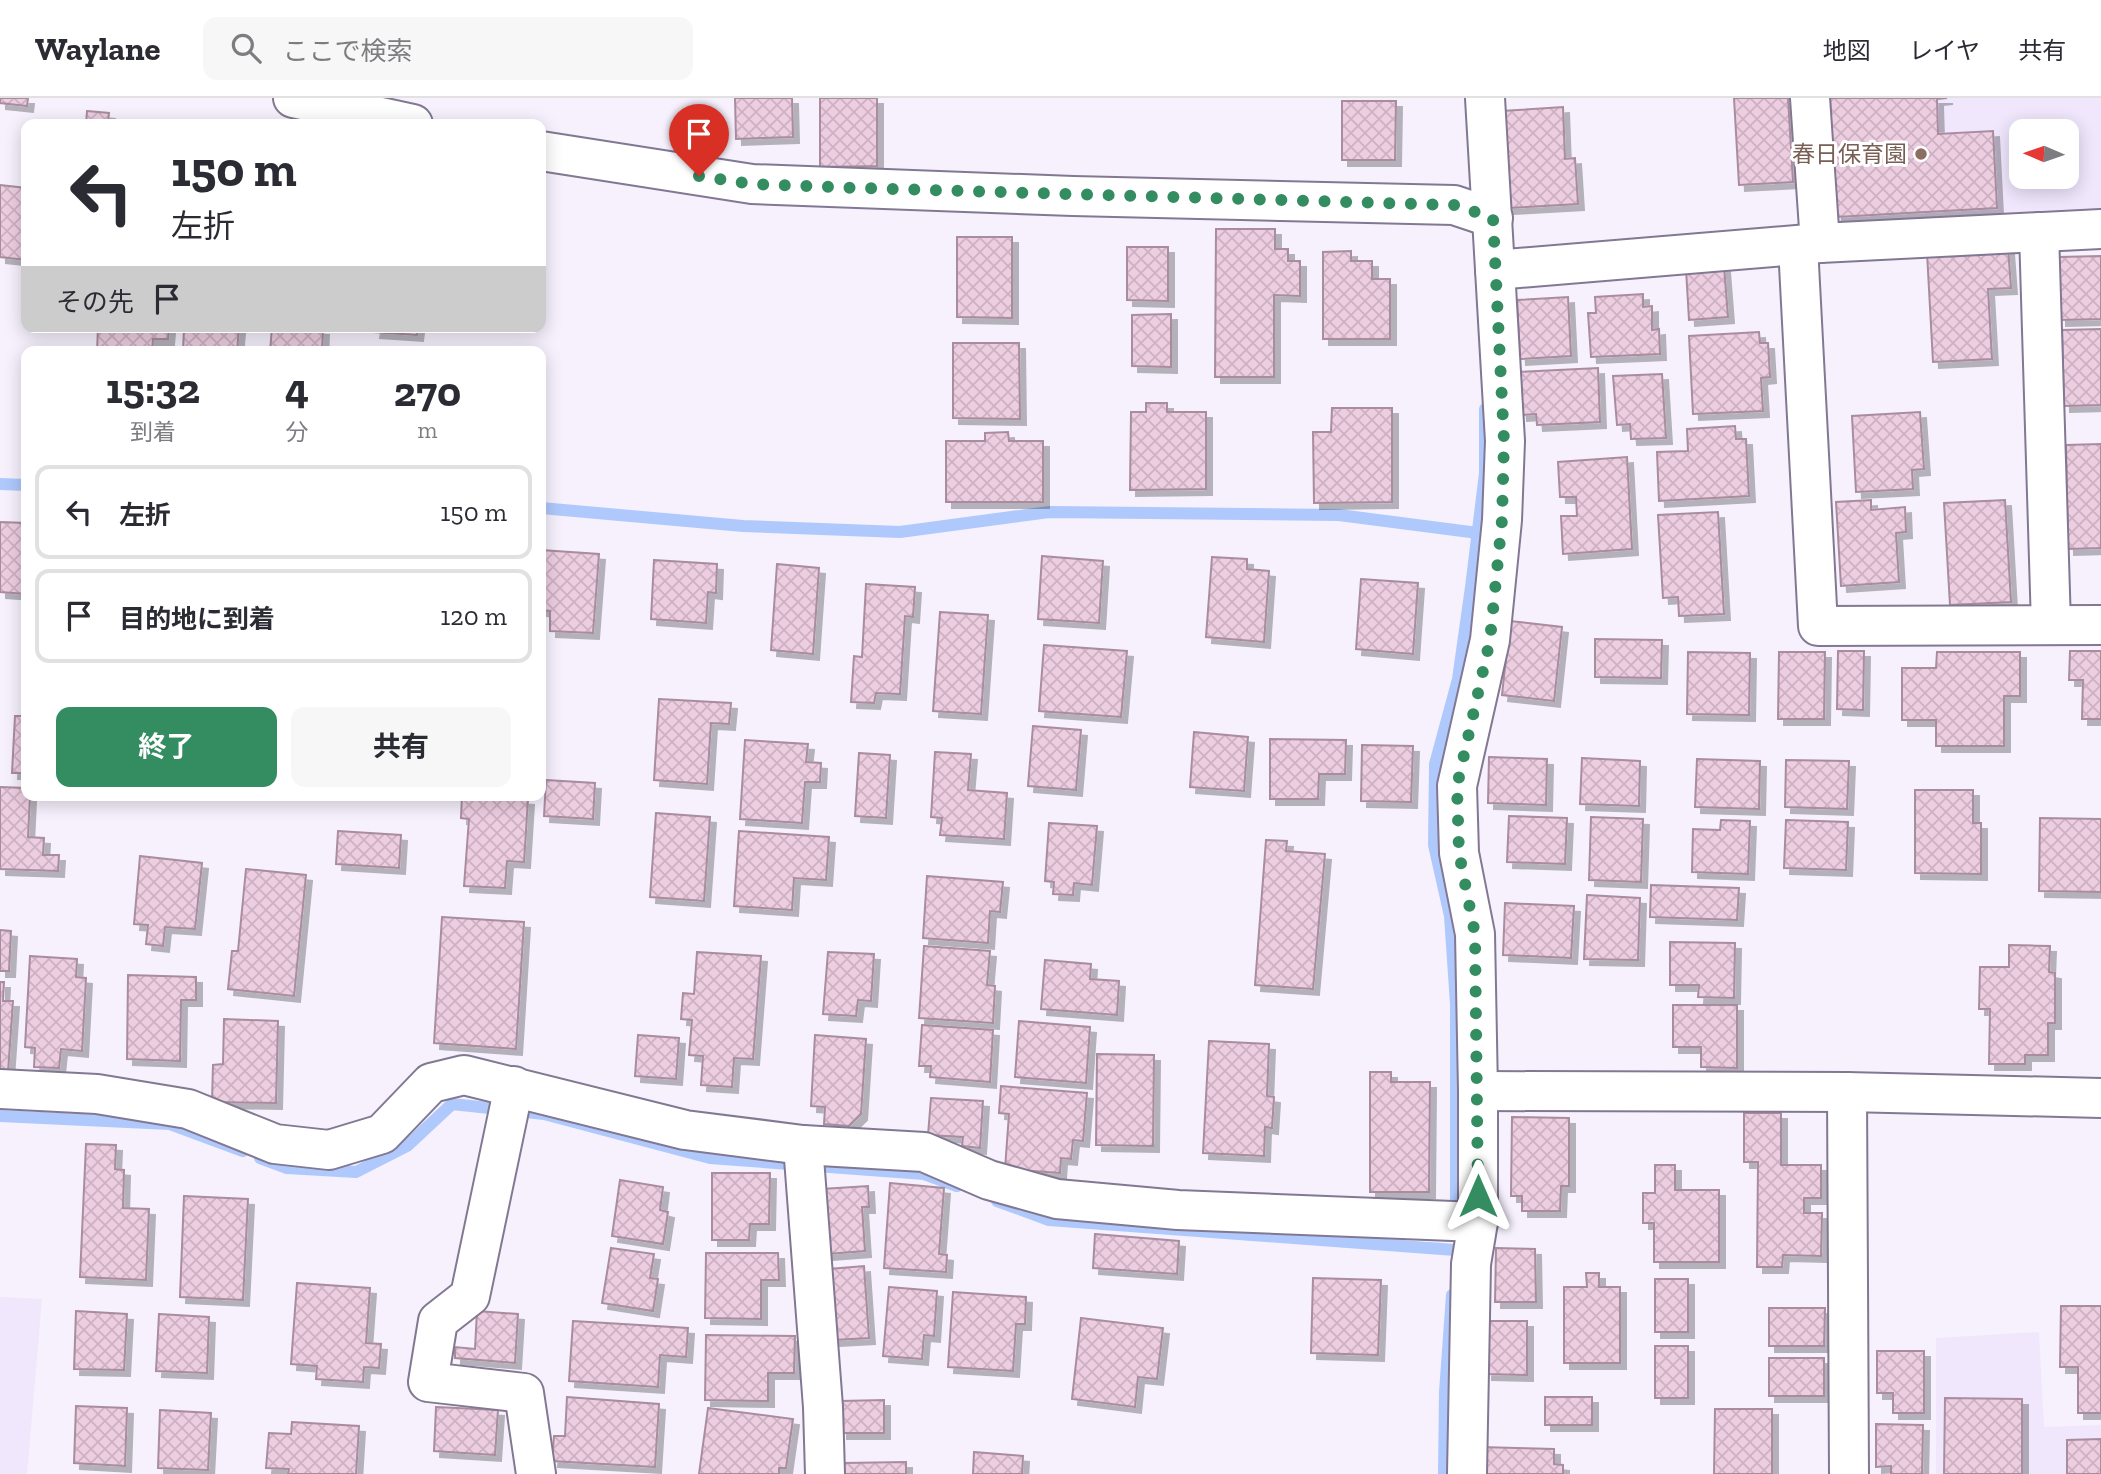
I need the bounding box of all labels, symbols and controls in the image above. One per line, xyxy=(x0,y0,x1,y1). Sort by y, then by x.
search box xyxy=(203,17,693,80)
text: Waylane xyxy=(35,29,161,68)
icon: search xyxy=(227,29,265,67)
text: ここで検索 xyxy=(283,35,413,67)
text: 地図 xyxy=(1823,36,1871,65)
text: レイヤ xyxy=(1909,36,1980,65)
text: 共有 xyxy=(2018,36,2066,65)
pin xyxy=(669,104,729,176)
icon: arrive xyxy=(680,115,718,153)
north arrow xyxy=(2009,119,2079,189)
map controls xyxy=(2009,119,2079,189)
text: 150 m xyxy=(171,140,297,199)
place label: 春日保育園 xyxy=(1792,140,1907,168)
marker: 春日保育園 xyxy=(1913,146,1929,162)
icon: left xyxy=(56,147,147,238)
text: 左折 xyxy=(171,207,235,245)
icon: arrive xyxy=(148,280,186,318)
text: その先 xyxy=(56,286,134,318)
text: 15:32 xyxy=(106,363,200,414)
text: 4 xyxy=(285,363,309,414)
text: 270 xyxy=(394,366,461,417)
text: m xyxy=(417,416,437,444)
text: 到着 xyxy=(130,418,176,446)
text: 分 xyxy=(285,418,308,446)
icon: left xyxy=(60,493,98,531)
text: 150 m xyxy=(440,496,507,528)
text: 左折 xyxy=(119,499,171,531)
icon: arrive xyxy=(60,597,98,635)
text: 120 m xyxy=(440,600,507,632)
text: 目的地に到着 xyxy=(119,603,275,635)
button: 終了 xyxy=(56,707,277,787)
button: 共有 xyxy=(291,707,511,787)
position arrow xyxy=(1441,1159,1515,1233)

